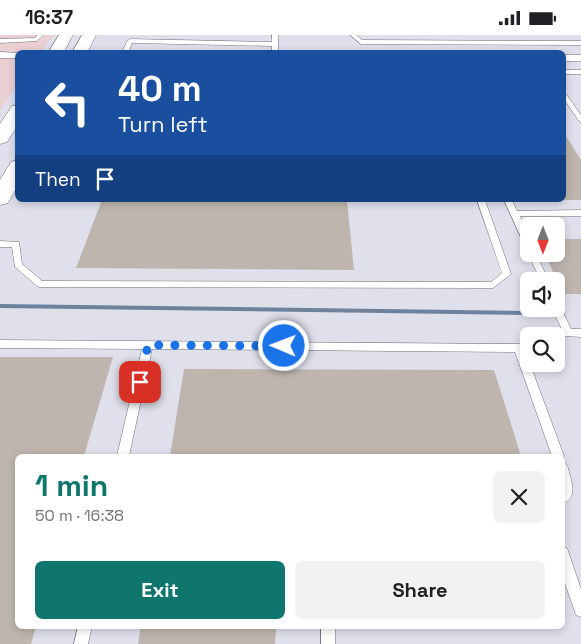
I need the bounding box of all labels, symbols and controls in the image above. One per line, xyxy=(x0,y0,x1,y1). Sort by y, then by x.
text: 16:37 xyxy=(25,5,73,30)
text: 40 m xyxy=(118,67,202,111)
icon: left xyxy=(35,70,100,135)
text: Turn left xyxy=(118,110,208,138)
icon: arrive xyxy=(91,165,119,193)
text: Then xyxy=(35,167,81,192)
north arrow xyxy=(520,217,565,263)
map controls xyxy=(520,217,565,372)
button: sound xyxy=(520,272,565,317)
position arrow xyxy=(257,319,309,371)
button: search xyxy=(520,327,565,372)
pin xyxy=(119,361,161,403)
icon: arrive xyxy=(126,368,154,396)
text: 1 min xyxy=(35,466,108,505)
button: close xyxy=(493,471,545,523)
text: 50 m · 16:38 xyxy=(35,505,124,526)
button: Exit xyxy=(35,561,285,619)
button: Share xyxy=(295,561,545,619)

